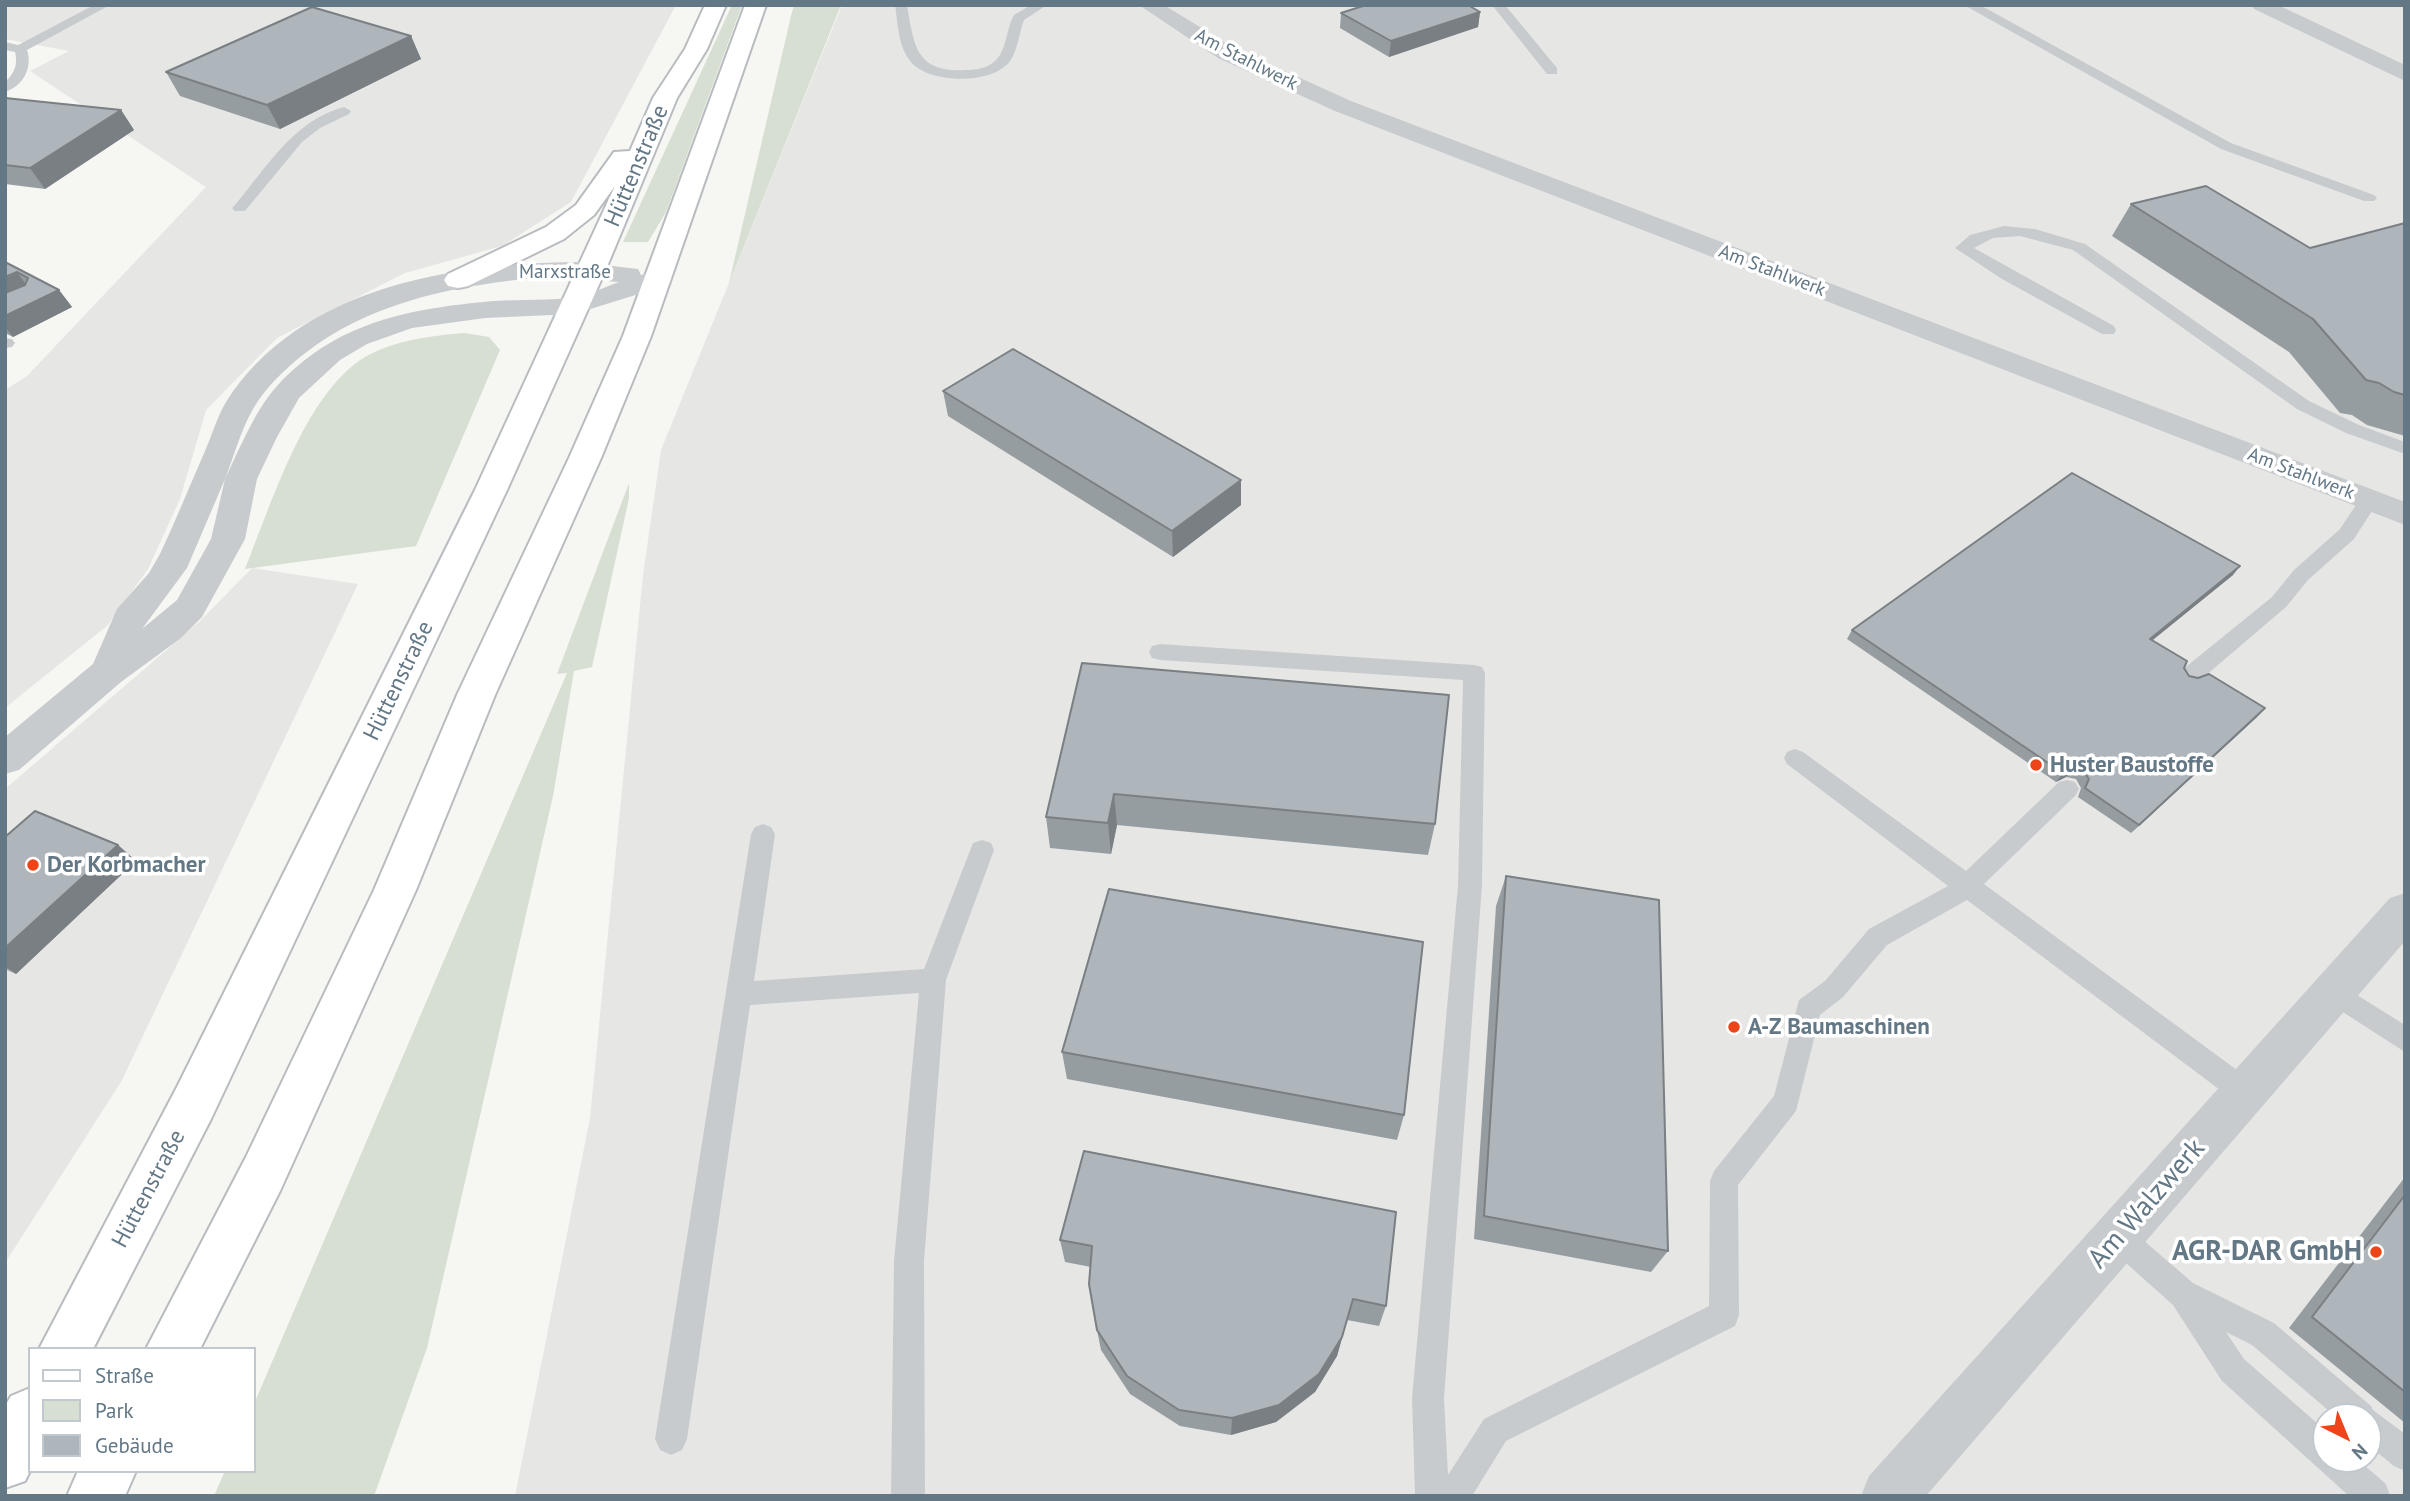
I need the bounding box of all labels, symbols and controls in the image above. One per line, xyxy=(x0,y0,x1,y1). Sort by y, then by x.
street label: Am Stahlwerk xyxy=(1191,24,1301,96)
street label: Hüttenstraße xyxy=(599,101,675,231)
street label: Am Stahlwerk xyxy=(1715,240,1829,302)
street label: Marxstraße xyxy=(519,262,611,284)
street label: Am Stahlwerk xyxy=(2244,443,2358,505)
street label: Hüttenstraße xyxy=(358,617,440,745)
place label: Huster Baustoffe xyxy=(2050,751,2214,779)
marker: Huster Baustoffe xyxy=(2028,757,2044,773)
place label: Der Korbmacher xyxy=(47,851,206,879)
marker: Der Korbmacher xyxy=(25,857,41,873)
place label: A-Z Baumaschinen xyxy=(1748,1013,1930,1041)
marker: A-Z Baumaschinen xyxy=(1726,1019,1742,1035)
street label: Hüttenstraße xyxy=(106,1125,192,1253)
street label: Am Walzwerk xyxy=(2082,1132,2212,1276)
place label: AGR-DAR GmbH xyxy=(2172,1235,2362,1269)
marker: AGR-DAR GmbH xyxy=(2368,1244,2384,1260)
legend xyxy=(28,1347,256,1473)
text: Straße xyxy=(95,1362,154,1389)
text: Park xyxy=(95,1397,134,1424)
north arrow xyxy=(2312,1403,2382,1473)
text: Gebäude xyxy=(95,1432,174,1459)
text: N xyxy=(2347,1439,2373,1465)

